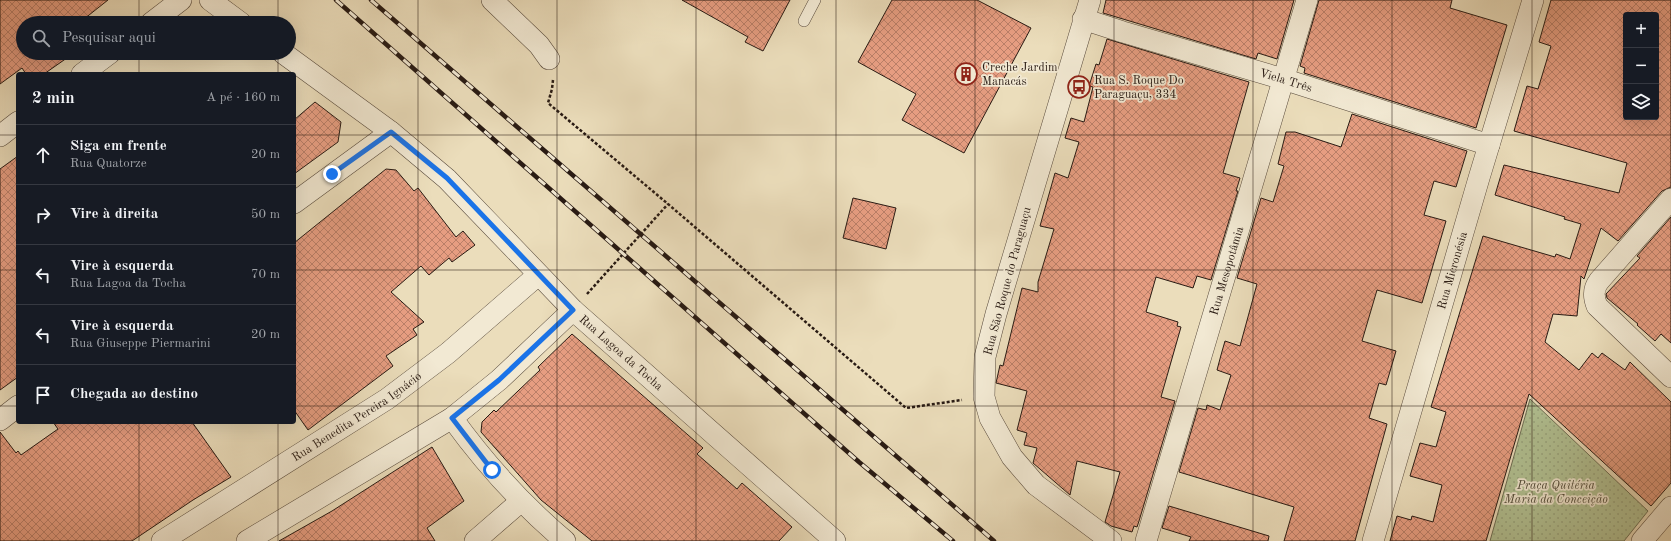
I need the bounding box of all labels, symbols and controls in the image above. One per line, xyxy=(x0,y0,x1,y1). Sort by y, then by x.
map controls xyxy=(1623,12,1659,120)
button: + xyxy=(1623,12,1659,48)
search box xyxy=(16,16,296,60)
icon: search xyxy=(30,27,52,49)
text: Pesquisar aqui xyxy=(62,31,156,46)
button: − xyxy=(1623,48,1659,84)
building icon: Creche Jardim Manacás xyxy=(953,61,979,87)
place label: Creche Jardim Manacás xyxy=(982,62,1058,88)
street label: Viela Três xyxy=(1258,67,1313,95)
bus stop icon: Rua S. Roque Do Paraguaçu, 334 xyxy=(1066,74,1092,100)
place label: Rua S. Roque Do Paraguaçu, 334 xyxy=(1094,75,1184,101)
button: layers xyxy=(1623,84,1659,120)
text: 2 min xyxy=(32,90,75,107)
text: A pé · 160 m xyxy=(206,91,280,104)
text: Siga em frente xyxy=(70,139,167,154)
icon: ahead xyxy=(32,144,54,166)
text: 20 m xyxy=(251,148,280,161)
text: Rua Quatorze xyxy=(70,157,147,170)
route end xyxy=(323,165,341,183)
icon: right xyxy=(32,204,54,226)
street label: Rua São Roque do Paraguaçu xyxy=(982,205,1034,357)
text: Vire à direita xyxy=(70,207,158,222)
text: 50 m xyxy=(251,208,280,221)
street label: Rua Mesopotâmia xyxy=(1209,225,1246,317)
street label: Rua Micronésia xyxy=(1436,230,1470,311)
text: Vire à esquerda xyxy=(70,259,174,274)
icon: left xyxy=(32,264,54,286)
text: 70 m xyxy=(251,268,280,281)
text: Rua Lagoa da Tocha xyxy=(70,277,186,290)
street label: Rua Lagoa da Tocha xyxy=(576,313,665,393)
text: Vire à esquerda xyxy=(70,319,174,334)
icon: left xyxy=(32,324,54,346)
text: 20 m xyxy=(251,328,280,341)
text: Rua Giuseppe Piermarini xyxy=(70,337,211,350)
street label: Rua Benedita Pereira Ignácio xyxy=(290,370,424,464)
icon: arrive xyxy=(32,384,54,406)
text: Chegada ao destino xyxy=(70,387,198,402)
route start xyxy=(483,461,501,479)
park label: Praça Quitéria Maria da Conceição xyxy=(1503,480,1608,506)

